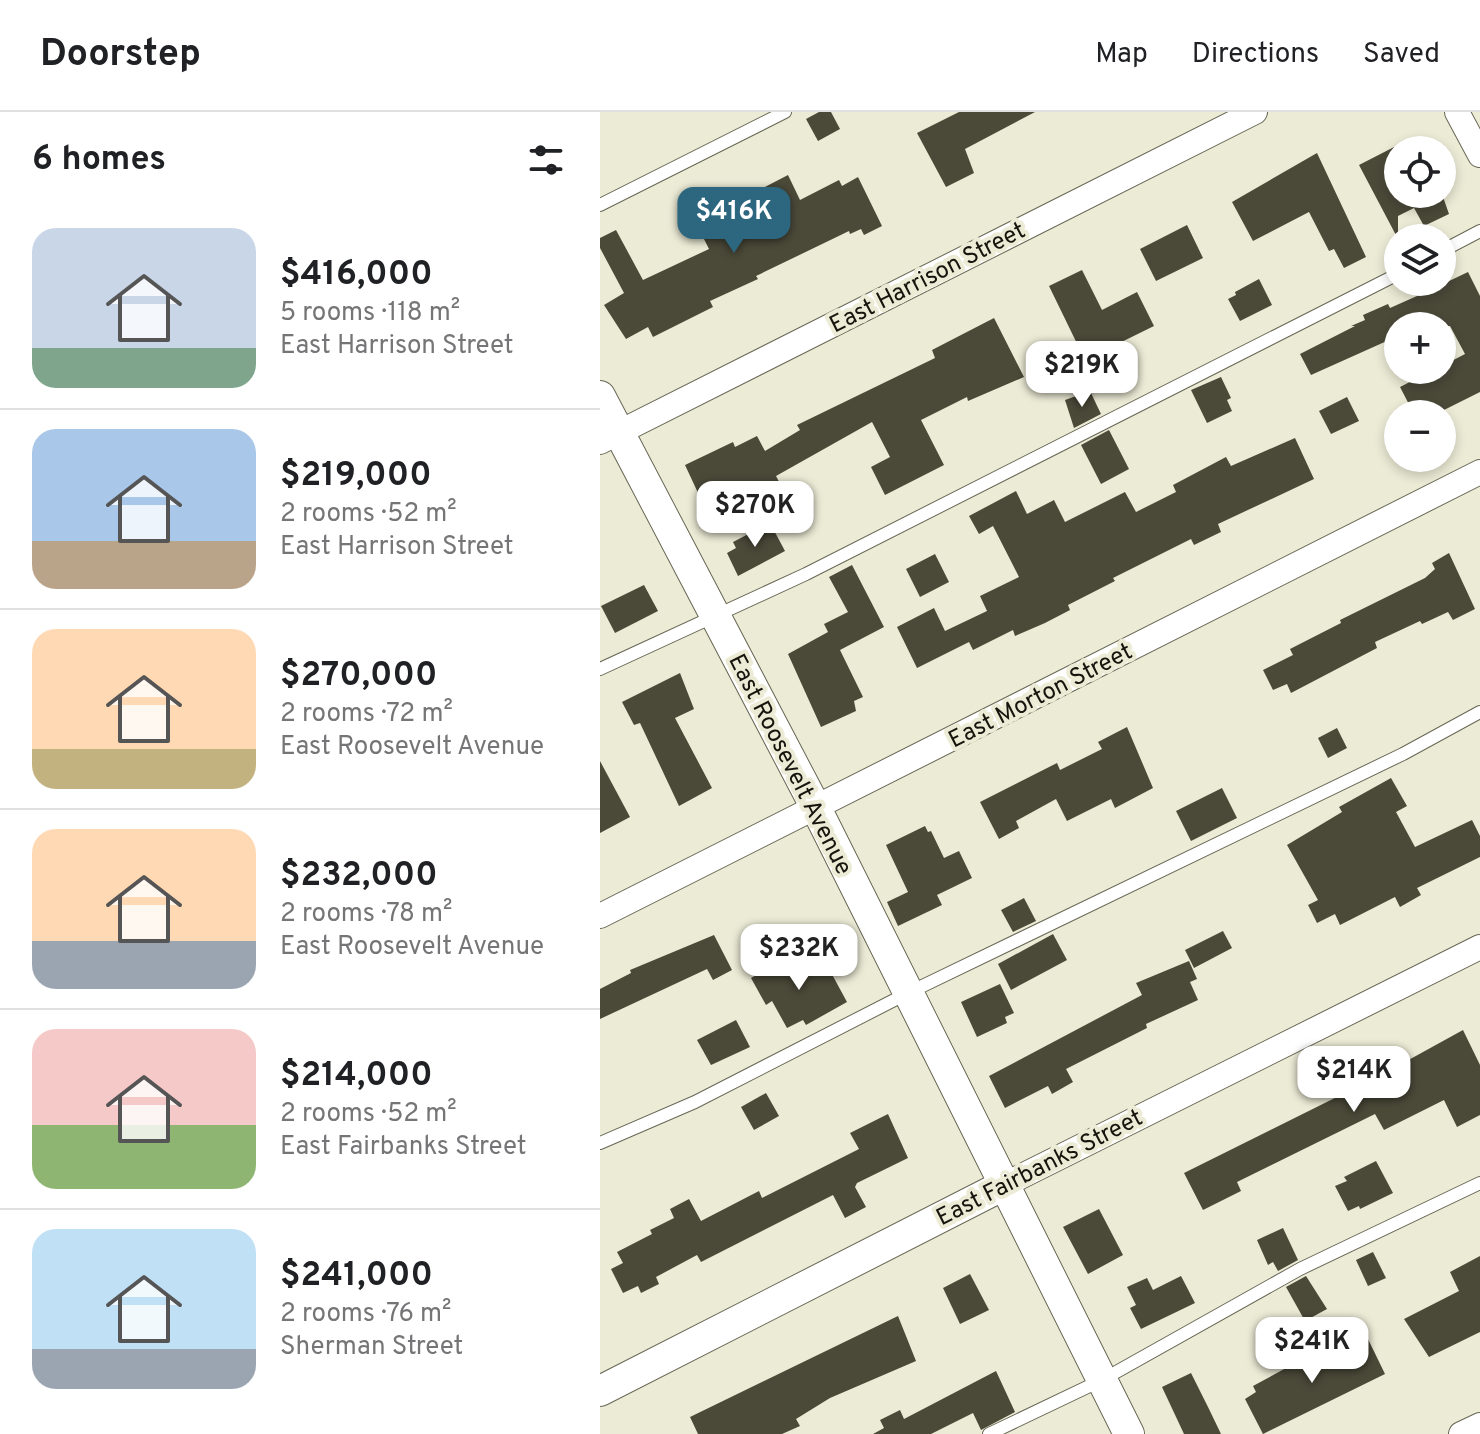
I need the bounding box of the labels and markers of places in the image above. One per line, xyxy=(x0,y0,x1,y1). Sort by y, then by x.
pin: $416K xyxy=(678,187,790,255)
pin: $219K xyxy=(1026,341,1138,409)
pin: $270K xyxy=(699,481,811,549)
pin: $232K xyxy=(743,924,855,992)
pin: $214K xyxy=(1298,1046,1410,1114)
pin: $241K xyxy=(1256,1317,1368,1385)

